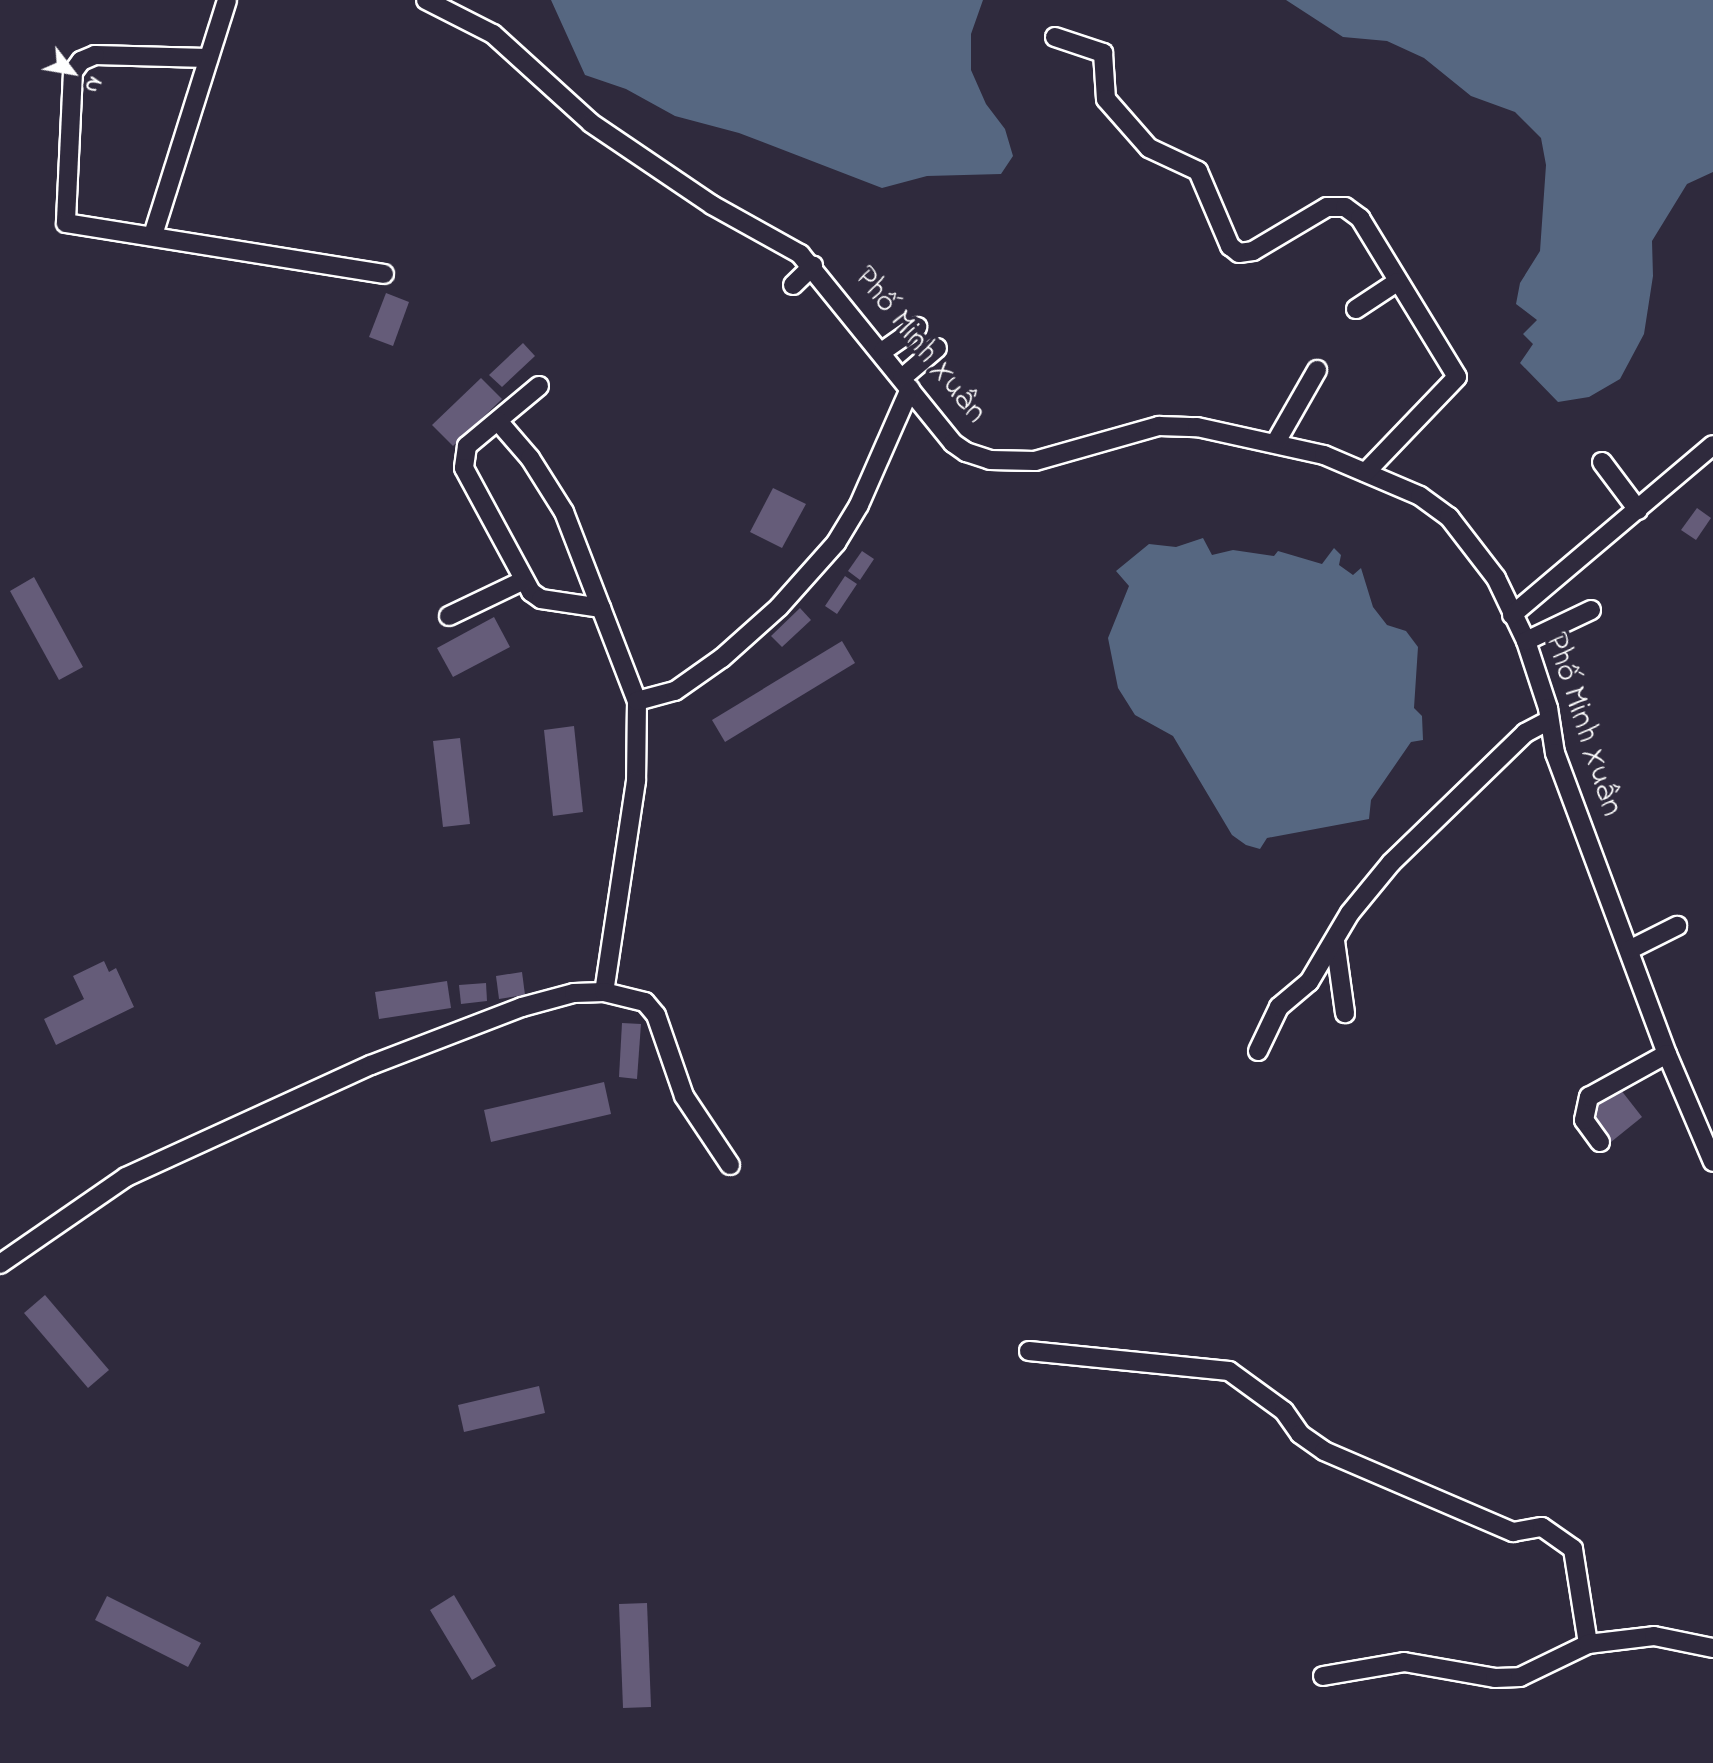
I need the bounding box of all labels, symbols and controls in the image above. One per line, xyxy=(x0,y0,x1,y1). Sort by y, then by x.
north arrow xyxy=(32,32,112,112)
text: N xyxy=(75,70,110,99)
street label: Phố Minh Xuân xyxy=(844,260,994,432)
street label: Phố Minh Xuân xyxy=(1534,629,1630,821)

